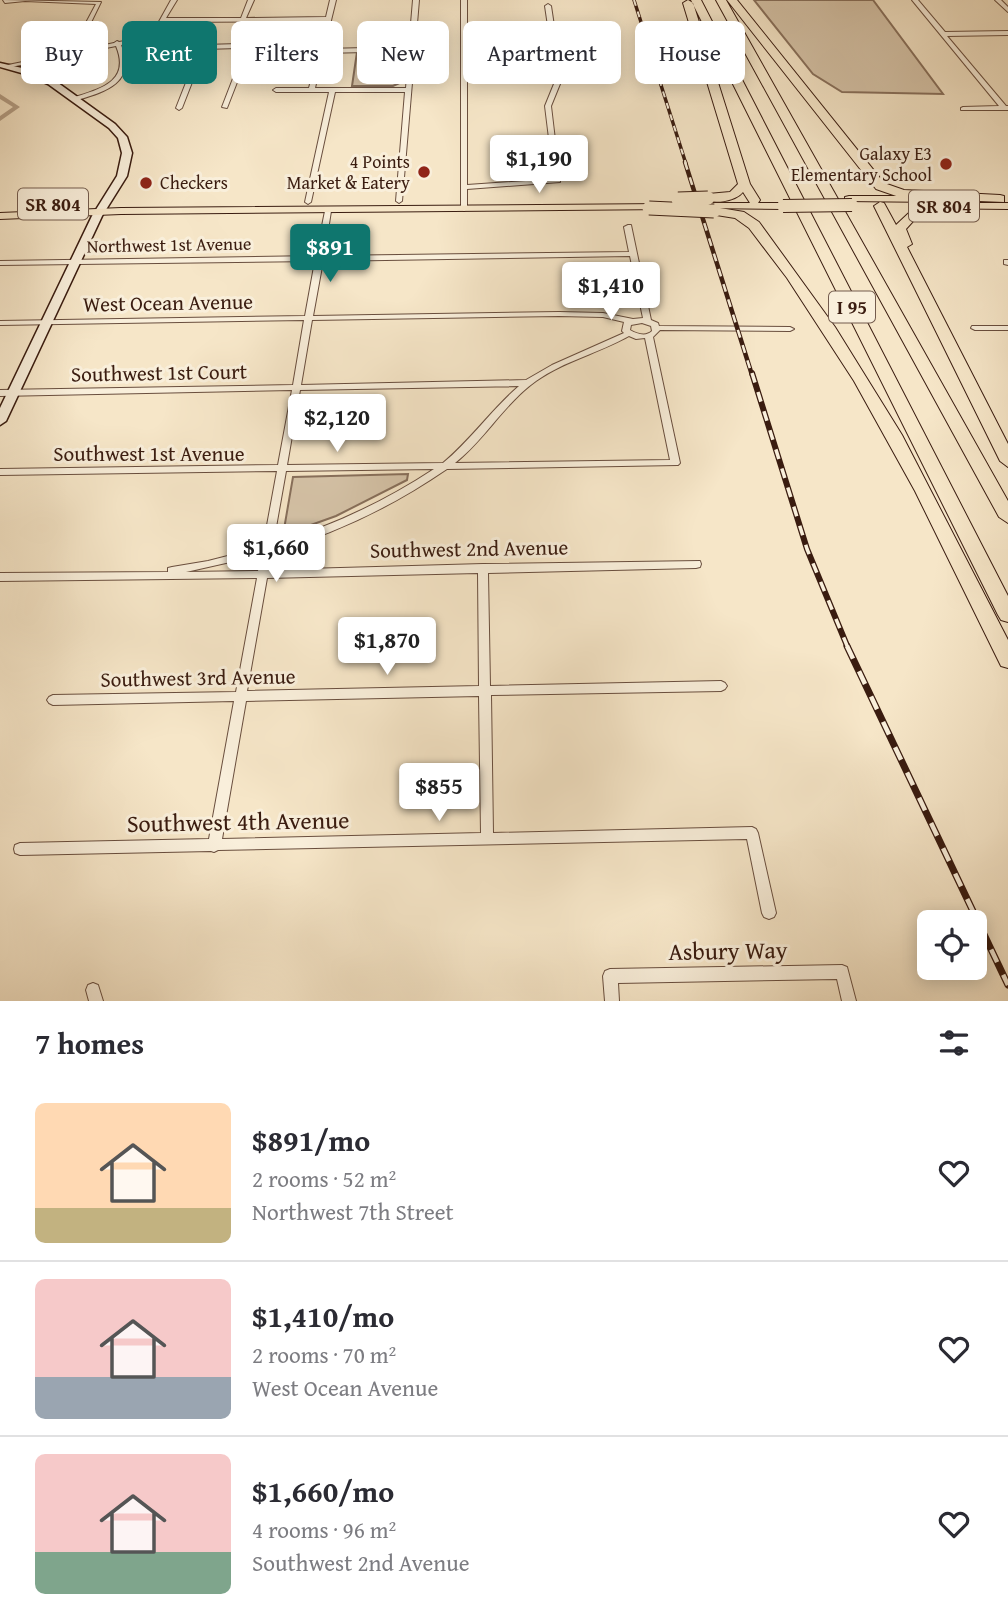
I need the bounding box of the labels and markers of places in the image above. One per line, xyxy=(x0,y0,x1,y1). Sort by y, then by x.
pin: $1,190 xyxy=(482,136,596,195)
place label: Galaxy E3 Elementary School xyxy=(791,140,932,188)
place label: 4 Points Market & Eatery xyxy=(287,148,410,196)
marker: Galaxy E3 Elementary School xyxy=(938,156,954,172)
marker: 4 Points Market & Eatery xyxy=(416,164,432,180)
place label: Checkers xyxy=(160,169,228,196)
marker: Checkers xyxy=(138,175,154,191)
pin: $891 xyxy=(289,224,371,284)
pin: $1,410 xyxy=(554,262,668,322)
pin: $2,120 xyxy=(280,394,394,454)
pin: $1,660 xyxy=(219,524,333,584)
pin: $1,870 xyxy=(330,618,444,677)
pin: $855 xyxy=(398,764,480,823)

